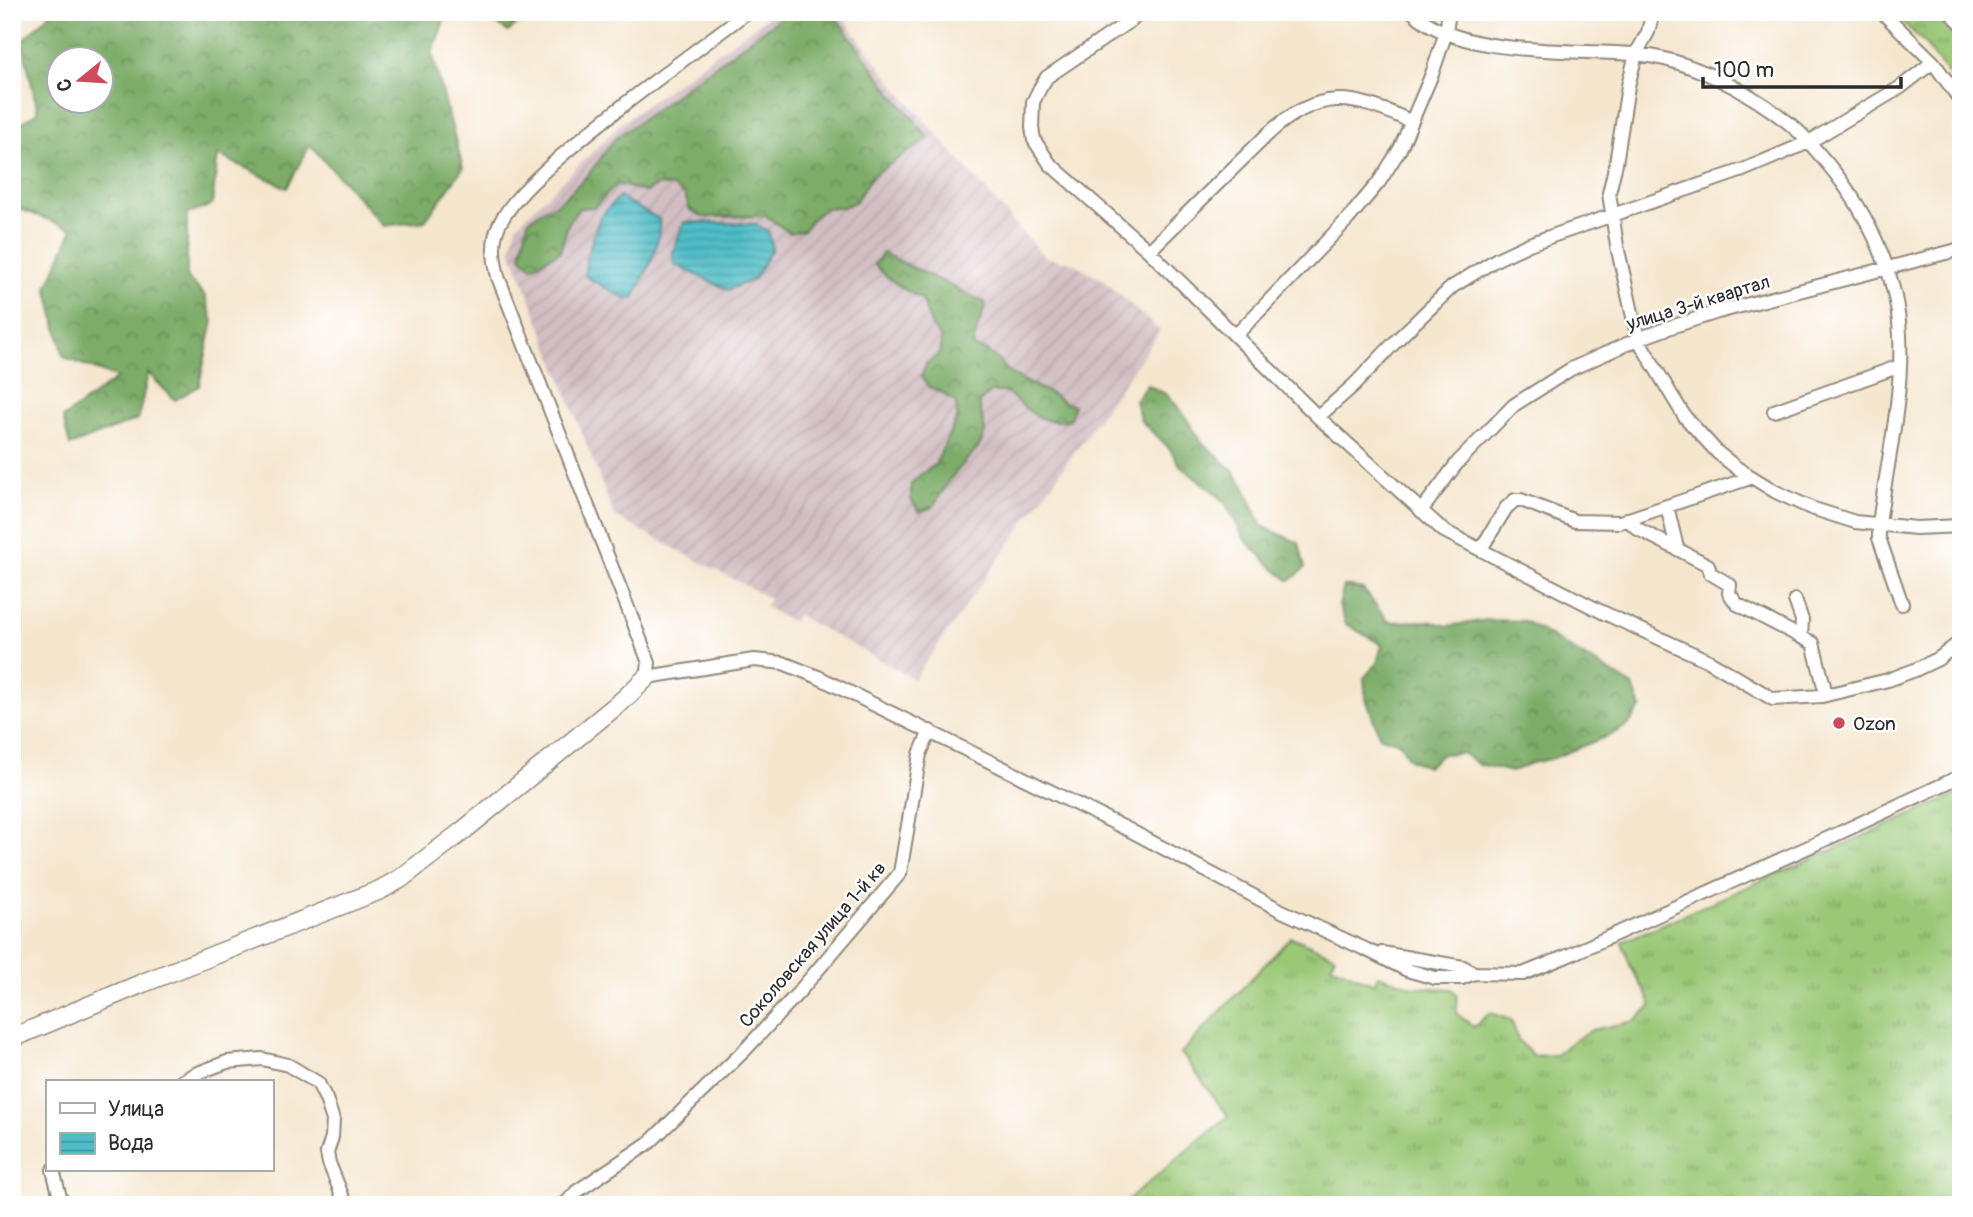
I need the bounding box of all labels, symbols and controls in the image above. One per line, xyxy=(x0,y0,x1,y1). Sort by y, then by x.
north arrow xyxy=(46,46,116,116)
scale bar xyxy=(1703,46,1901,90)
text: 100 m xyxy=(1714,57,1774,84)
text: С xyxy=(51,75,78,94)
street label: улица 3-й квартал xyxy=(1623,270,1773,336)
place label: Ozon xyxy=(1853,712,1896,736)
marker: Ozon xyxy=(1831,715,1847,731)
street label: Соколовская улица 1-й кв xyxy=(734,857,891,1033)
legend xyxy=(46,1080,273,1172)
text: Улица xyxy=(108,1096,164,1123)
text: Вода xyxy=(108,1130,154,1157)

